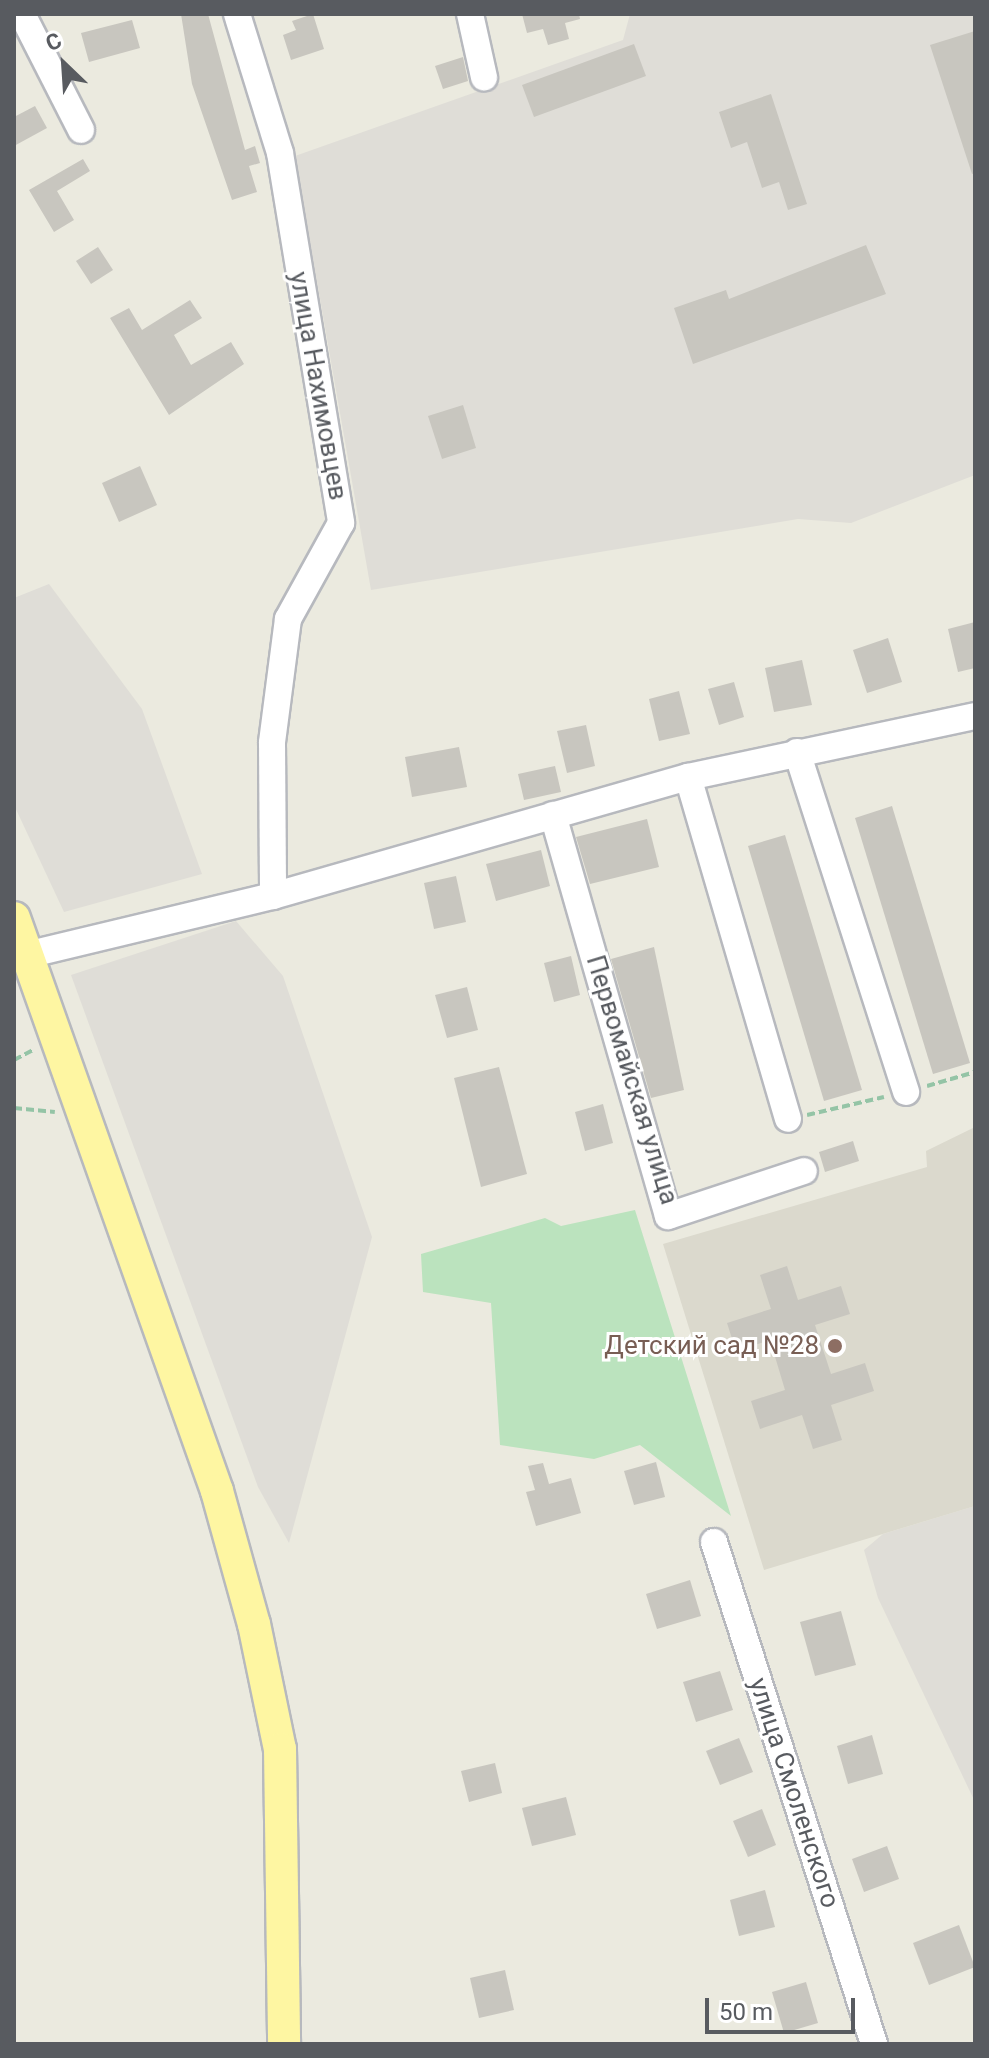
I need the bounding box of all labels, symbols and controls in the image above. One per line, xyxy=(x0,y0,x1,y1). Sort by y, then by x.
north arrow xyxy=(24,24,104,104)
text: С xyxy=(42,27,65,56)
street label: улица Нахимовцев xyxy=(283,269,353,503)
street label: Первомайская улица xyxy=(579,952,685,1208)
place label: Детский сад №28 xyxy=(604,1330,819,1362)
marker: Детский сад №28 xyxy=(826,1337,844,1355)
street label: улица Смоленского xyxy=(742,1674,846,1912)
scale bar xyxy=(709,1982,859,2032)
text: 50 m xyxy=(719,1998,773,2026)

